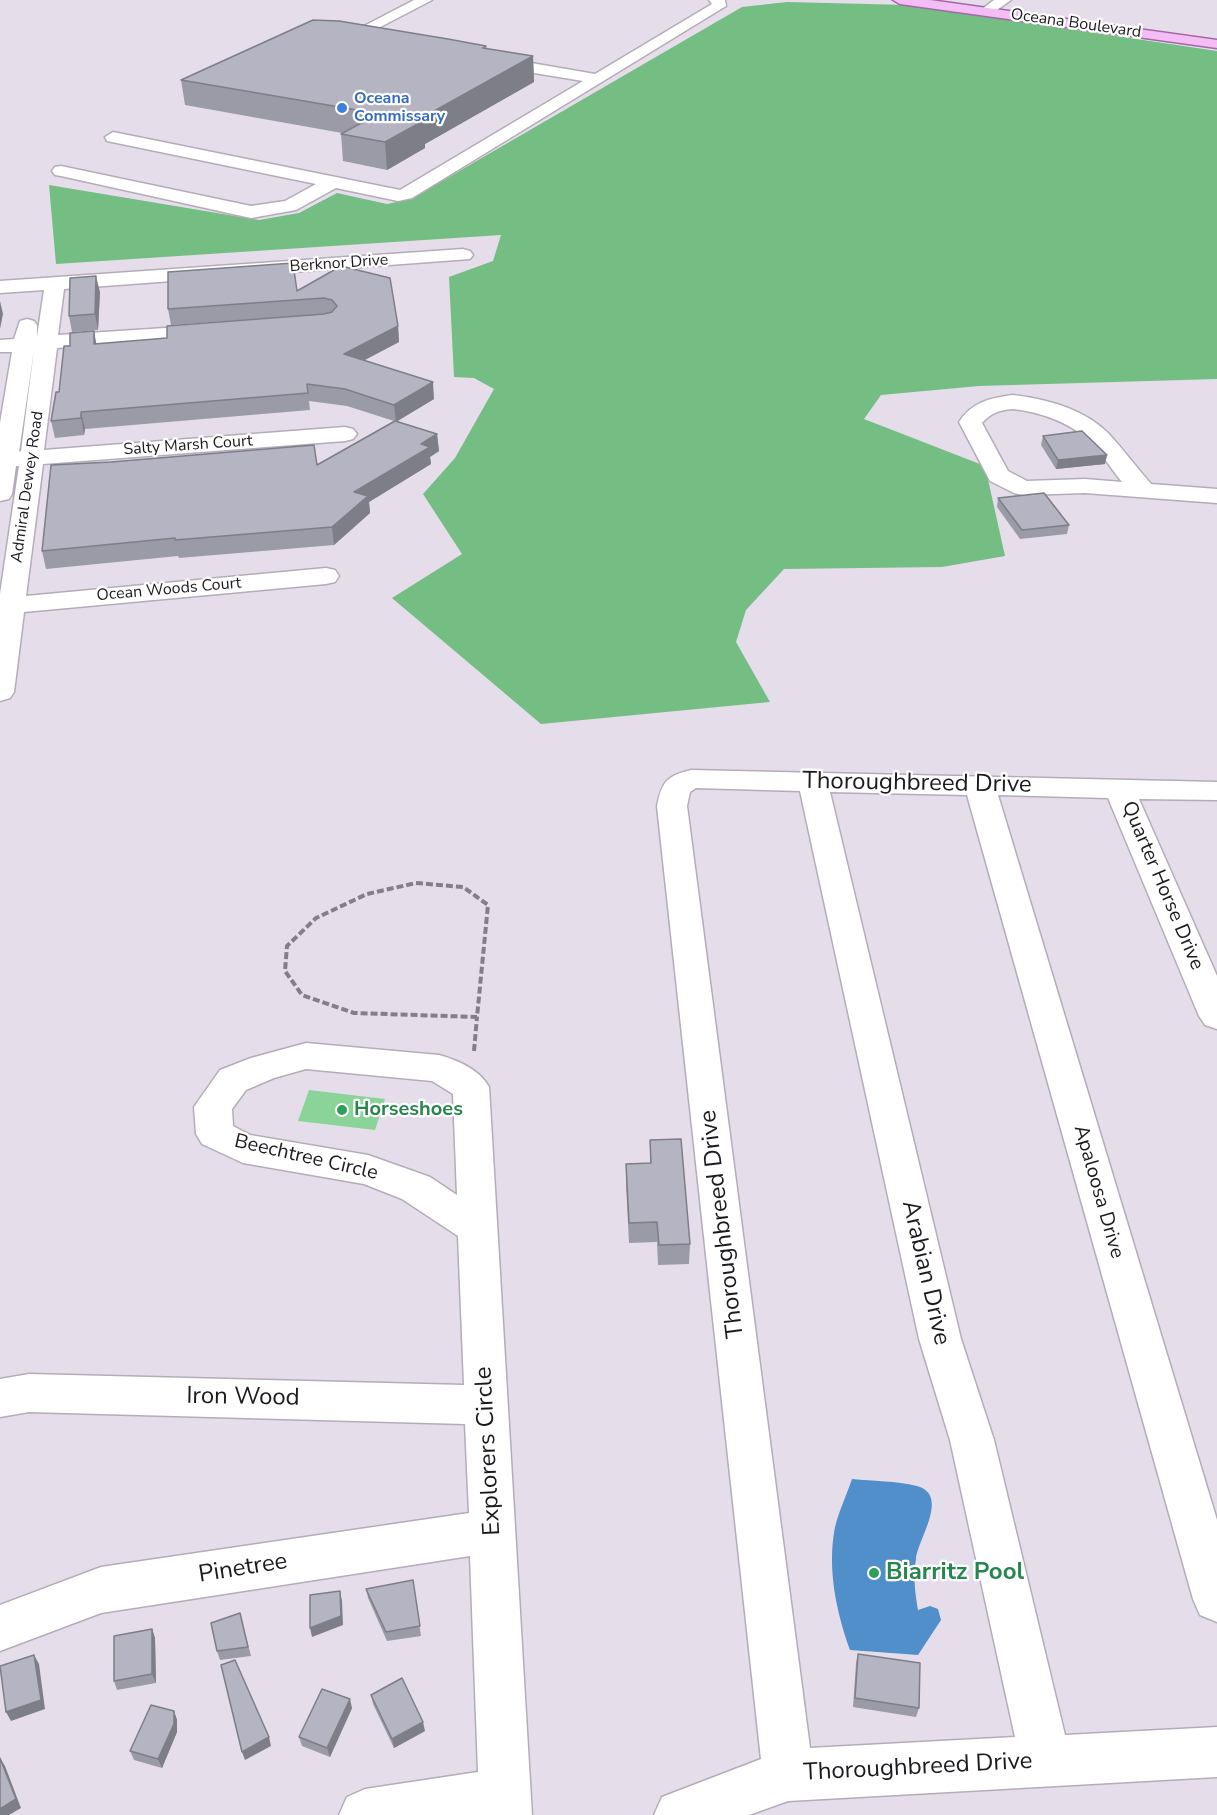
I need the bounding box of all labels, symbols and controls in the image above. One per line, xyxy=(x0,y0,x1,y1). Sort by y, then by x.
street label: Oceana Boulevard xyxy=(1010,5,1142,43)
place label: Oceana Commissary xyxy=(354,89,445,127)
marker: Oceana Commissary xyxy=(335,101,349,115)
street label: Berknor Drive xyxy=(289,251,389,277)
street label: Admiral Dewey Road xyxy=(8,410,48,564)
street label: Salty Marsh Court xyxy=(123,432,253,460)
street label: Ocean Woods Court xyxy=(96,574,242,606)
street label: Thoroughbreed Drive xyxy=(802,768,1032,800)
street label: Quarter Horse Drive xyxy=(1116,798,1208,974)
place label: Horseshoes xyxy=(354,1098,463,1122)
marker: Horseshoes xyxy=(335,1103,349,1117)
street label: Thoroughbreed Drive xyxy=(695,1108,751,1340)
street label: Apaloosa Drive xyxy=(1067,1123,1129,1261)
street label: Beechtree Circle xyxy=(232,1130,380,1186)
street label: Arabian Drive xyxy=(894,1198,956,1348)
street label: Explorers Circle xyxy=(470,1366,508,1536)
street label: Iron Wood xyxy=(186,1383,300,1413)
street label: Pinetree xyxy=(197,1548,289,1590)
place label: Biarritz Pool xyxy=(886,1559,1024,1587)
marker: Biarritz Pool xyxy=(867,1566,881,1580)
street label: Thoroughbreed Drive xyxy=(803,1748,1033,1788)

